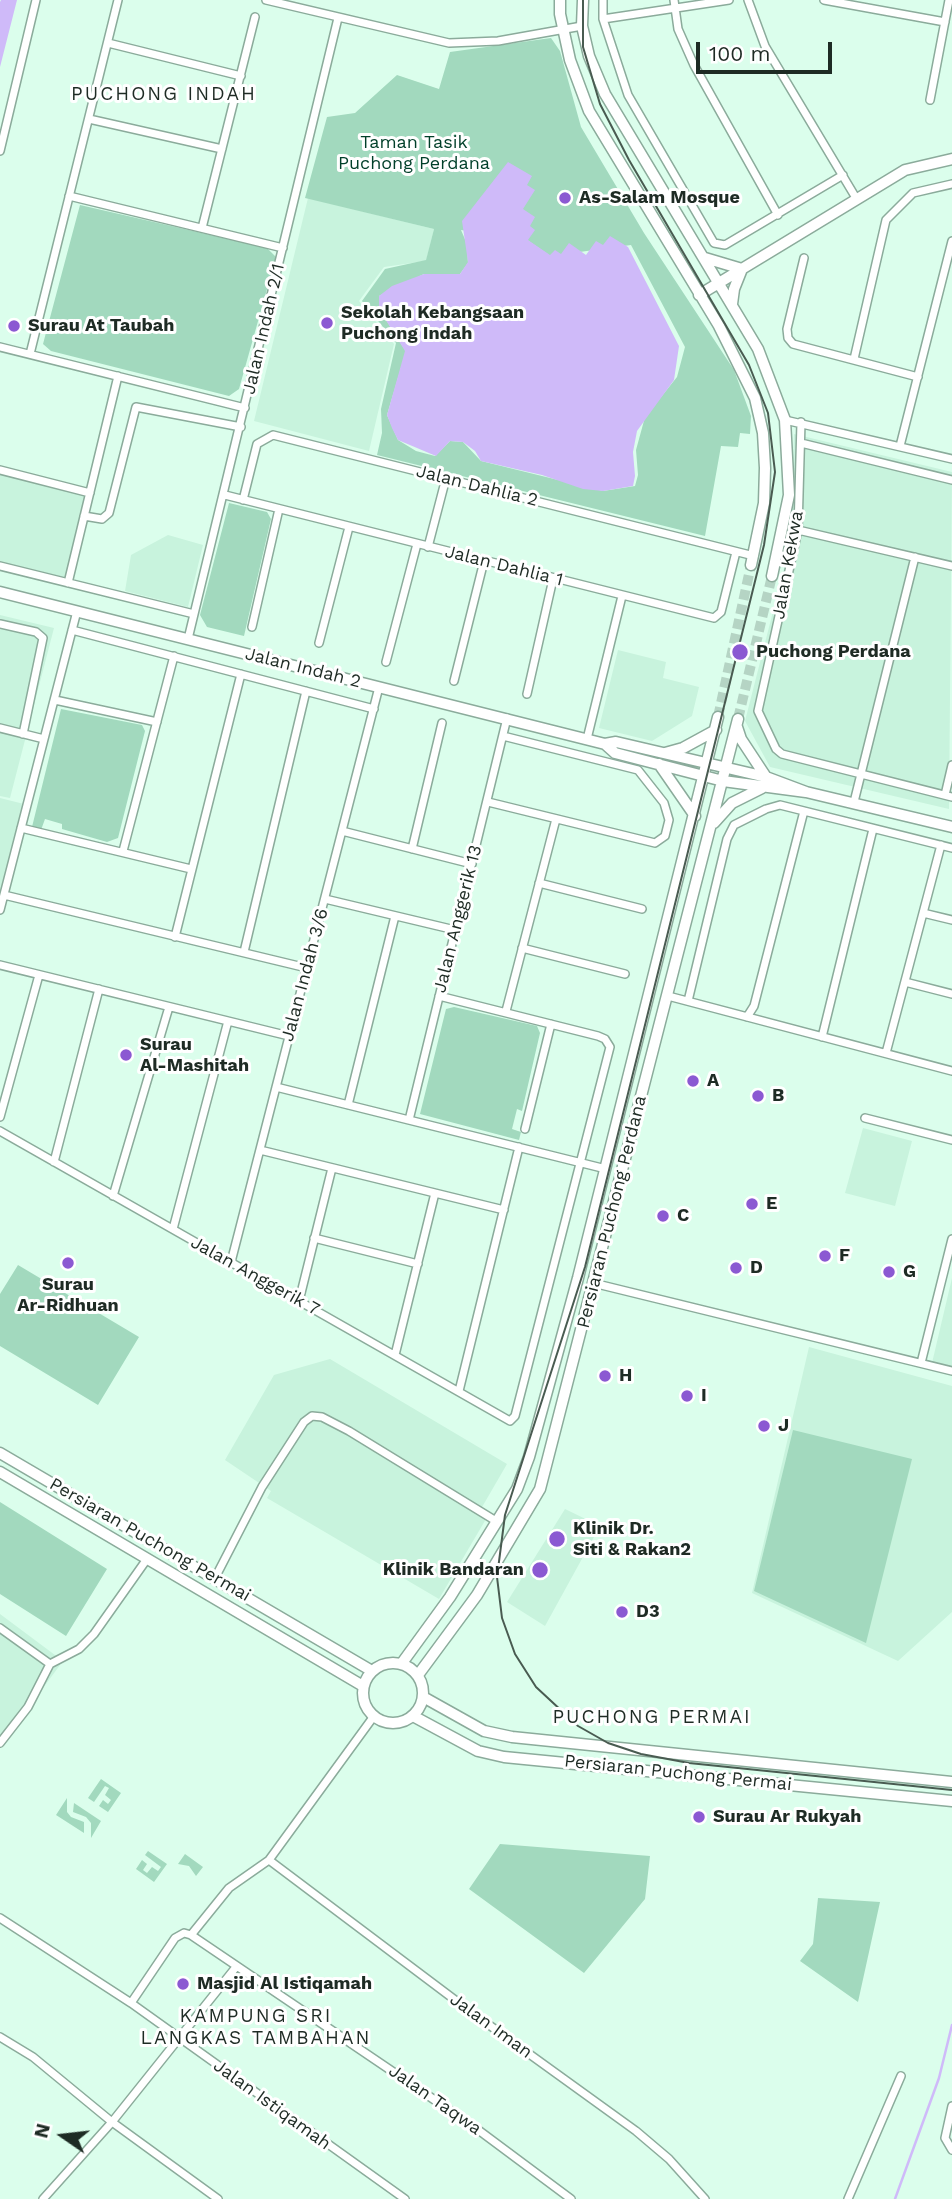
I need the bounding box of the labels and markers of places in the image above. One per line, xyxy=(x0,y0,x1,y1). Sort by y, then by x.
place label: As-Salam Mosque xyxy=(579,187,740,209)
marker: As-Salam Mosque xyxy=(557,190,573,206)
place label: Sekolah Kebangsaan Puchong Indah xyxy=(341,302,524,344)
place label: Surau At Taubah xyxy=(28,315,174,337)
marker: Sekolah Kebangsaan Puchong Indah xyxy=(319,315,335,331)
marker: Surau At Taubah xyxy=(6,318,22,334)
place label: Puchong Perdana xyxy=(756,641,911,663)
marker: Puchong Perdana xyxy=(730,642,750,662)
place label: Surau Al-Mashitah xyxy=(140,1034,249,1076)
marker: Surau Al-Mashitah xyxy=(118,1047,134,1063)
place label: A xyxy=(707,1070,719,1092)
marker: A xyxy=(685,1073,701,1089)
place label: B xyxy=(772,1085,784,1107)
marker: B xyxy=(750,1088,766,1104)
place label: E xyxy=(766,1193,777,1215)
marker: E xyxy=(744,1196,760,1212)
place label: C xyxy=(677,1205,689,1227)
marker: C xyxy=(655,1208,671,1224)
place label: F xyxy=(839,1245,850,1267)
marker: F xyxy=(817,1248,833,1264)
marker: Surau Ar-Ridhuan xyxy=(60,1255,76,1271)
place label: D xyxy=(750,1257,763,1279)
marker: D xyxy=(728,1260,744,1276)
place label: G xyxy=(903,1261,916,1283)
marker: G xyxy=(881,1264,897,1280)
place label: Surau Ar-Ridhuan xyxy=(17,1274,119,1316)
place label: H xyxy=(619,1365,632,1387)
marker: H xyxy=(597,1368,613,1384)
place label: I xyxy=(701,1385,707,1407)
marker: I xyxy=(679,1388,695,1404)
place label: J xyxy=(778,1415,789,1437)
marker: J xyxy=(756,1418,772,1434)
place label: Klinik Dr. Siti & Rakan2 xyxy=(573,1518,691,1560)
marker: Klinik Dr. Siti & Rakan2 xyxy=(547,1529,567,1549)
place label: Klinik Bandaran xyxy=(383,1559,524,1581)
marker: Klinik Bandaran xyxy=(530,1560,550,1580)
place label: D3 xyxy=(636,1601,660,1623)
marker: D3 xyxy=(614,1604,630,1620)
place label: Surau Ar Rukyah xyxy=(713,1806,861,1828)
marker: Surau Ar Rukyah xyxy=(691,1809,707,1825)
place label: Masjid Al Istiqamah xyxy=(197,1973,372,1995)
marker: Masjid Al Istiqamah xyxy=(175,1976,191,1992)

